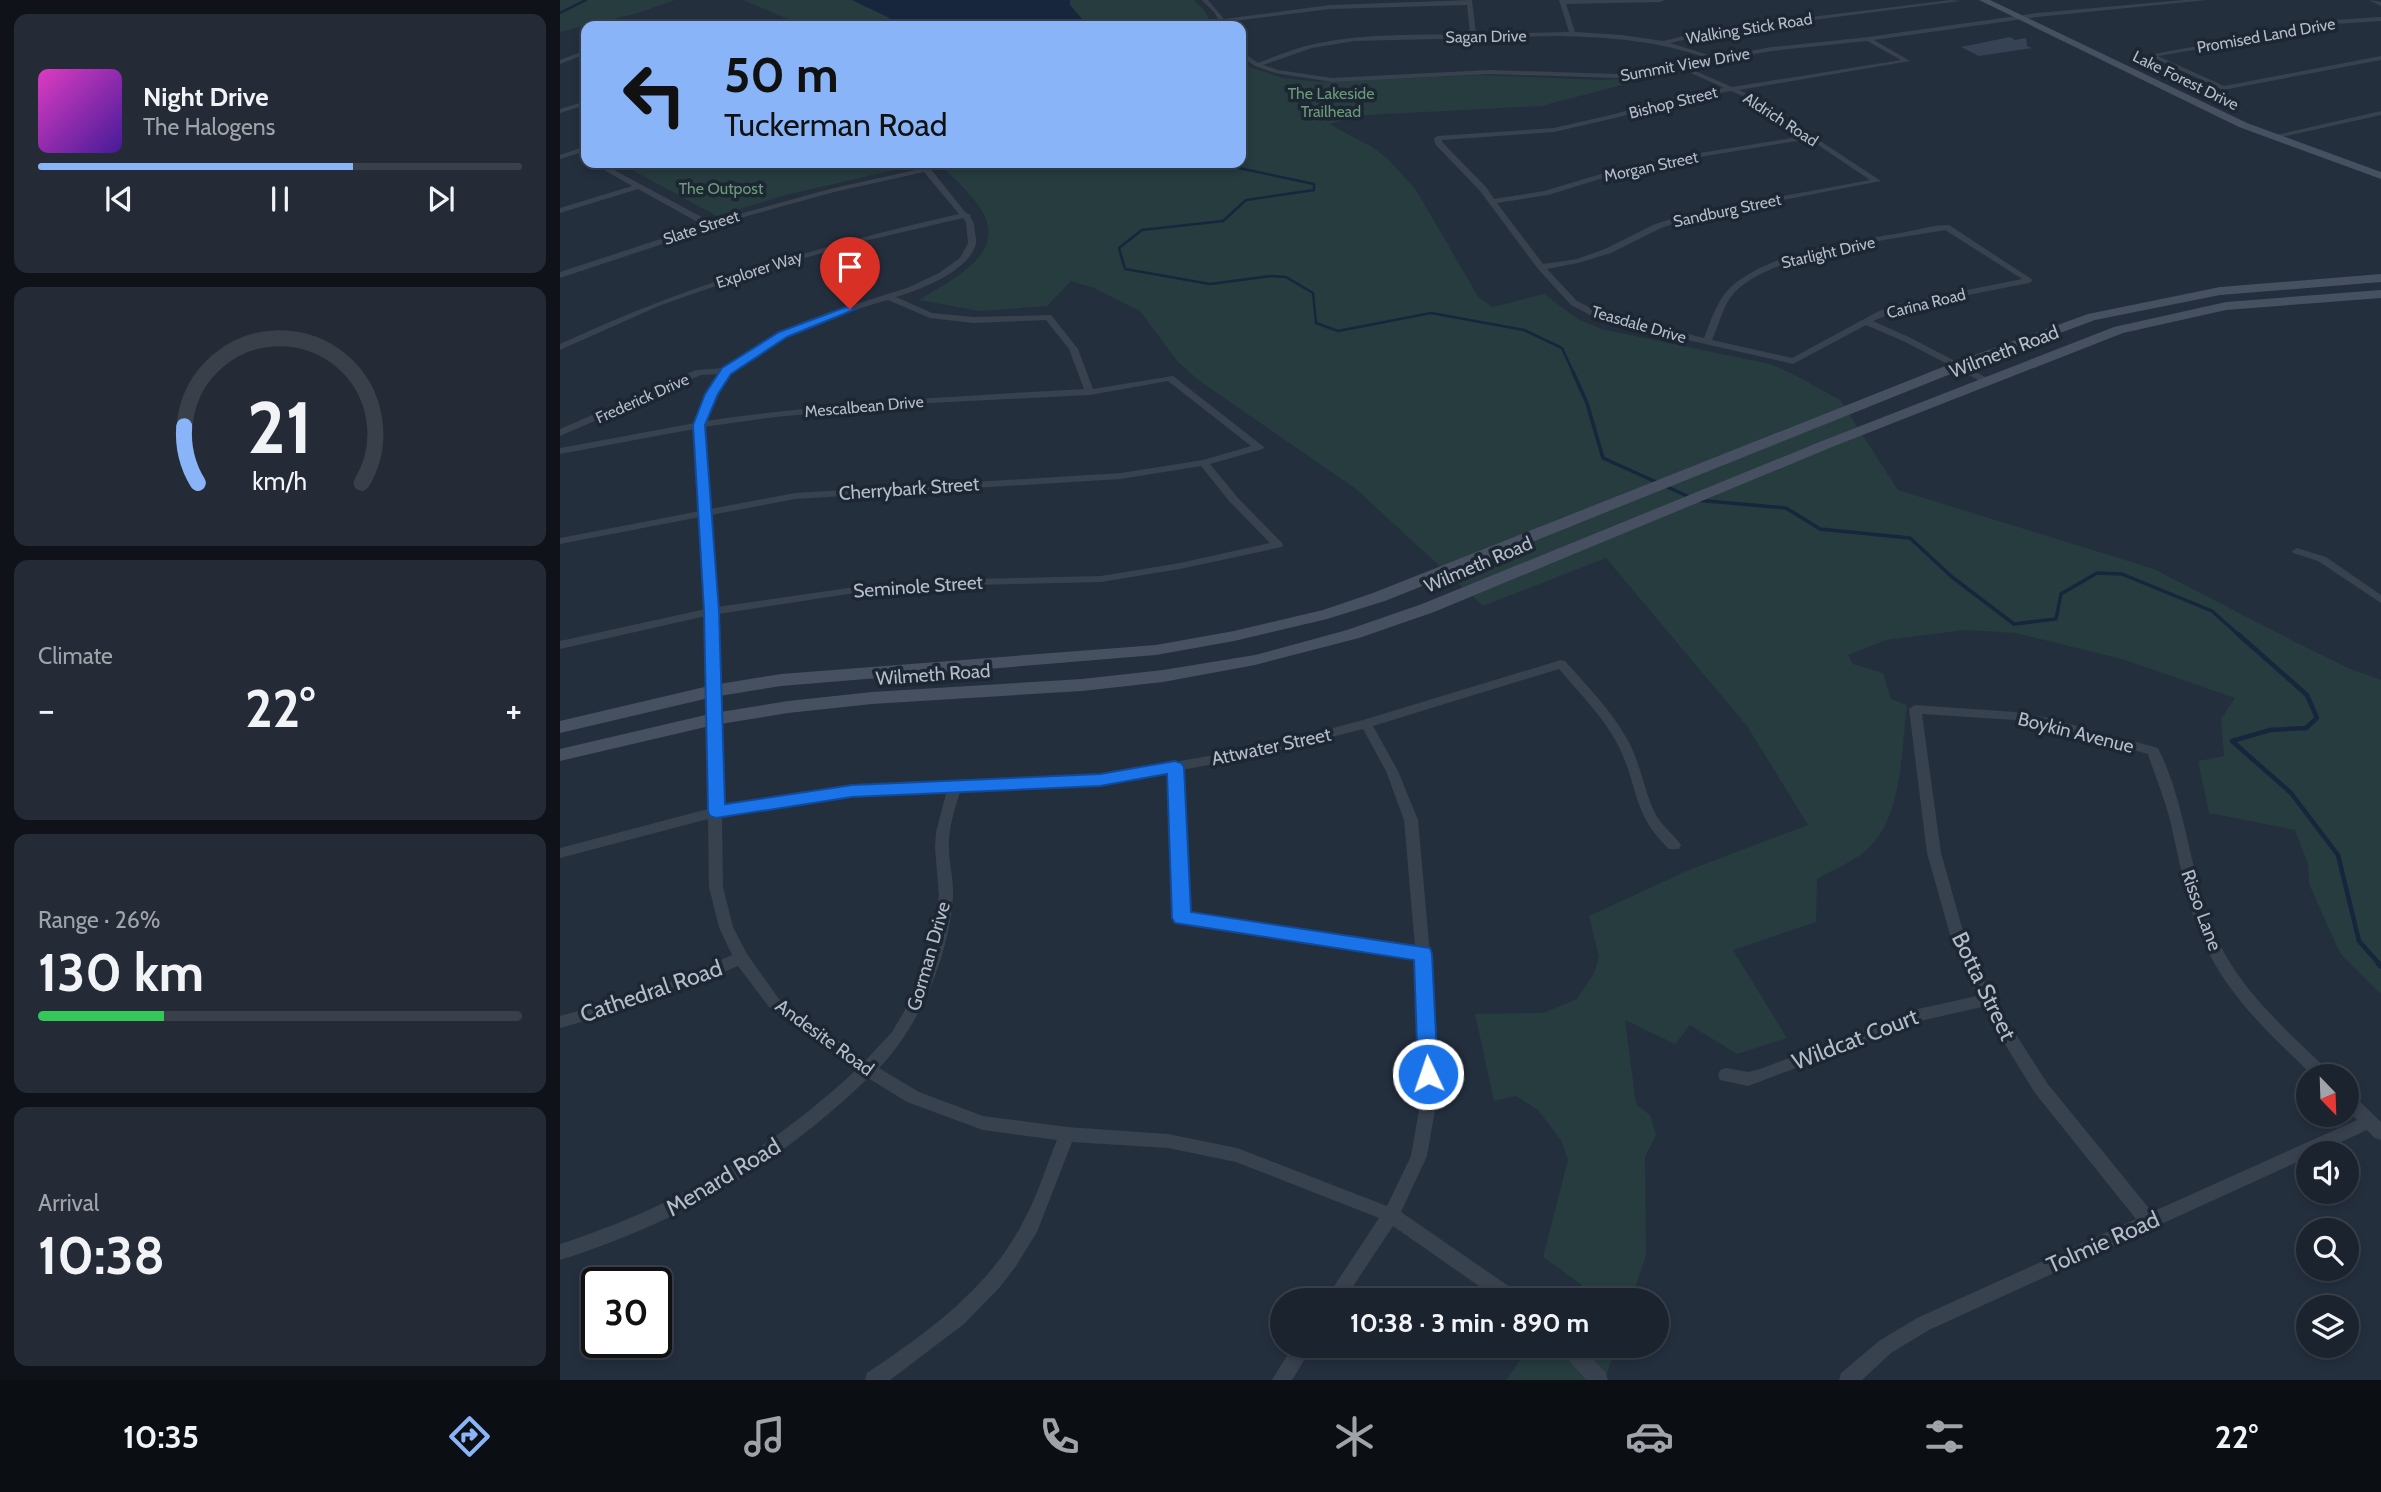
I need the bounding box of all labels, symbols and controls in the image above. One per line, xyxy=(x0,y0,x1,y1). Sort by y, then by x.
street label: Walking Stick Road xyxy=(1685,9,1814,48)
street label: Promised Land Drive xyxy=(2195,14,2337,57)
street label: Sagan Drive xyxy=(1445,26,1527,47)
street label: Summit View Drive xyxy=(1619,44,1751,85)
text: 50 m xyxy=(724,45,839,104)
street label: Lake Forest Drive xyxy=(2130,47,2242,114)
icon: left xyxy=(609,49,700,140)
text: Night Drive xyxy=(143,81,269,113)
street label: Bishop Street xyxy=(1627,82,1720,123)
park label: The Lakeside Trailhead xyxy=(1288,84,1374,121)
street label: Aldrich Road xyxy=(1740,88,1822,151)
text: Tuckerman Road xyxy=(724,105,948,144)
text: The Halogens xyxy=(143,113,275,141)
street label: Morgan Street xyxy=(1602,147,1701,186)
park label: The Outpost xyxy=(679,179,764,198)
icon: previous xyxy=(100,180,138,218)
icon: pause xyxy=(261,180,299,218)
icon: next xyxy=(422,180,460,218)
street label: Sandburg Street xyxy=(1671,190,1783,231)
street label: Slate Street xyxy=(661,206,742,249)
street label: Starlight Drive xyxy=(1779,232,1877,273)
pin xyxy=(820,237,880,309)
street label: Explorer Way xyxy=(714,247,805,292)
icon: arrive xyxy=(831,248,869,286)
street label: Carina Road xyxy=(1885,284,1968,322)
street label: Teasdale Drive xyxy=(1589,302,1688,347)
street label: Wilmeth Road xyxy=(1946,320,2062,383)
street label: Frederick Drive xyxy=(593,369,692,428)
text: 21 xyxy=(247,383,313,471)
street label: Mescalbean Drive xyxy=(804,392,924,421)
text: km/h xyxy=(253,466,307,496)
street label: Cherrybark Street xyxy=(838,472,981,505)
street label: Wilmeth Road xyxy=(1421,531,1536,598)
street label: Seminole Street xyxy=(852,570,984,602)
text: Climate xyxy=(38,642,113,670)
street label: Wilmeth Road xyxy=(875,659,991,690)
text: 22° xyxy=(245,677,315,740)
text: − xyxy=(38,686,55,733)
text: + xyxy=(505,686,522,733)
street label: Boykin Avenue xyxy=(2015,707,2137,758)
street label: Attwater Street xyxy=(1209,722,1334,770)
street label: Risso Lane xyxy=(2176,866,2227,954)
street label: Gorman Drive xyxy=(902,899,955,1013)
text: Range · 26% xyxy=(38,906,161,934)
street label: Botta Street xyxy=(1946,927,2022,1045)
text: 130 km xyxy=(38,941,204,1004)
street label: Cathedral Road xyxy=(576,954,726,1028)
street label: Andesite Road xyxy=(771,994,878,1081)
street label: Wildcat Court xyxy=(1788,1002,1922,1076)
position arrow xyxy=(1391,1037,1465,1111)
north arrow xyxy=(2296,1064,2359,1127)
map controls xyxy=(2296,1064,2359,1358)
street label: Menard Road xyxy=(661,1132,785,1222)
button: sound xyxy=(2296,1141,2359,1204)
text: Arrival xyxy=(38,1189,99,1217)
street label: Tolmie Road xyxy=(2042,1205,2164,1279)
button: search xyxy=(2296,1218,2359,1281)
text: 10:38 xyxy=(38,1224,165,1287)
speed limit sign: 30 xyxy=(581,1267,672,1358)
button: layers xyxy=(2296,1295,2359,1358)
text: 10:38 · 3 min · 890 m xyxy=(1350,1307,1589,1339)
icon: directions xyxy=(445,1412,494,1461)
icon: music xyxy=(740,1412,789,1461)
icon: phone xyxy=(1035,1412,1084,1461)
icon: climate xyxy=(1330,1412,1379,1461)
icon: car xyxy=(1625,1412,1674,1461)
icon: filters xyxy=(1920,1412,1969,1461)
text: 10:35 xyxy=(123,1417,199,1456)
text: 22° xyxy=(2215,1417,2258,1456)

